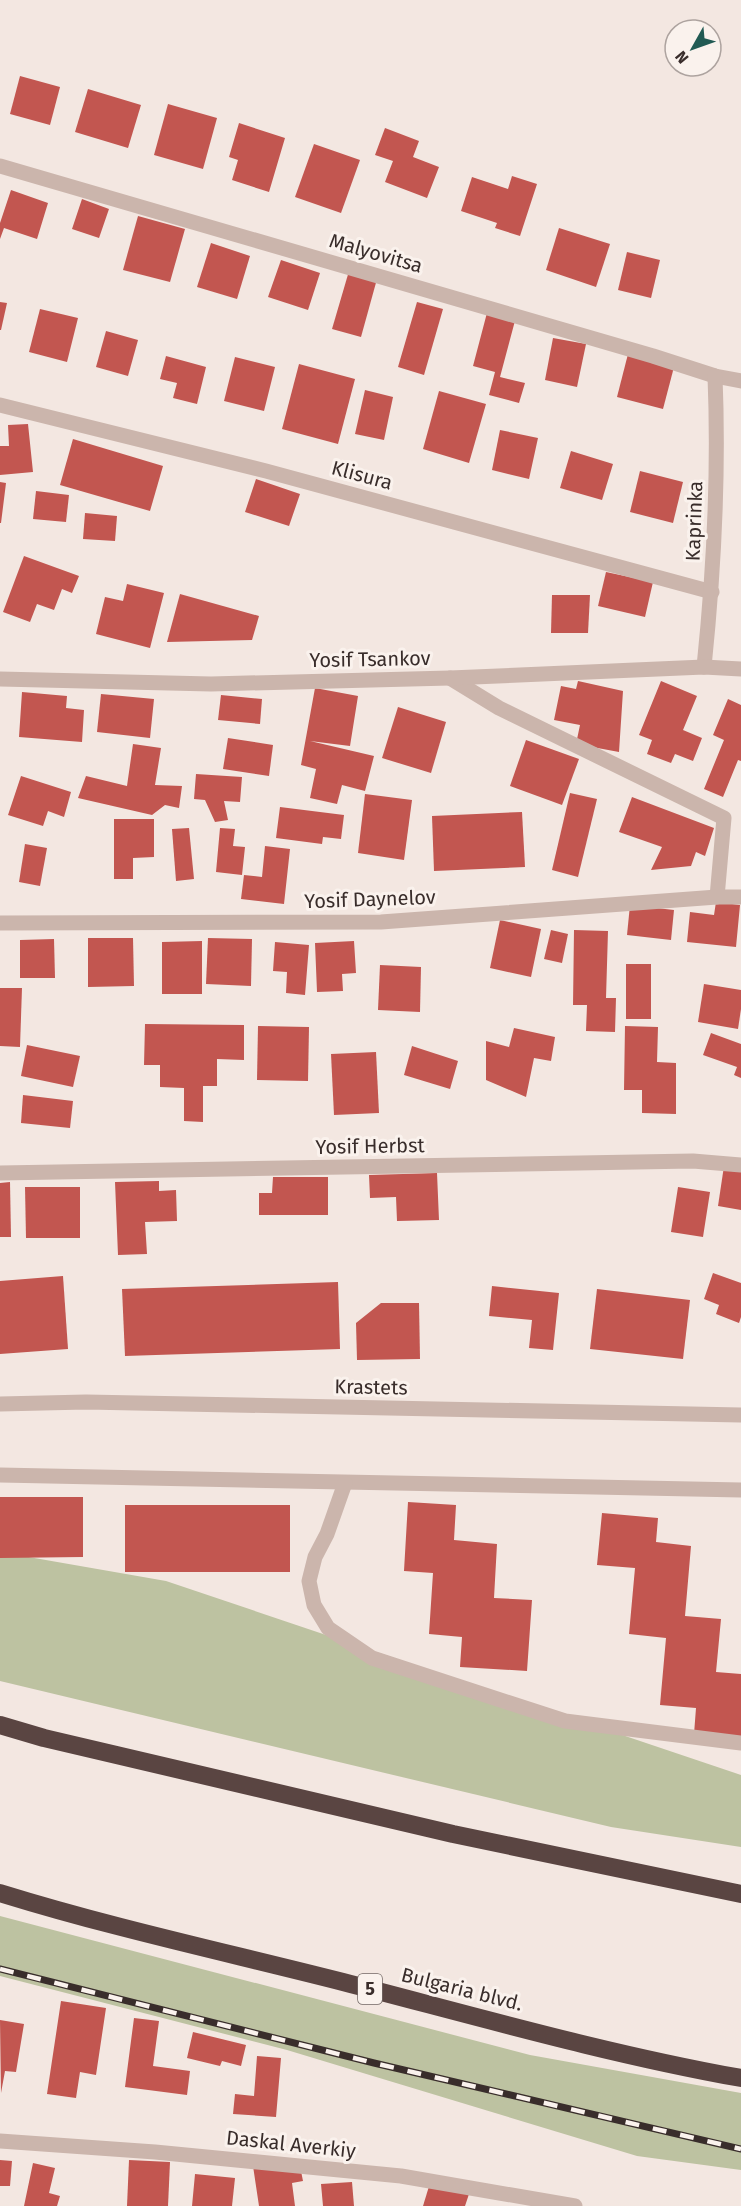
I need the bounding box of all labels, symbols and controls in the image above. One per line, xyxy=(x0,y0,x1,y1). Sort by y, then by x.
north arrow xyxy=(663,18,723,78)
text: N xyxy=(671,47,693,67)
street label: Malyovitsa xyxy=(327,228,425,278)
street label: Klisura xyxy=(329,455,395,495)
street label: Kaprinka xyxy=(681,480,707,562)
street label: Yosif Tsankov xyxy=(309,646,431,672)
street label: Yosif Daynelov xyxy=(304,885,436,913)
street label: Yosif Herbst xyxy=(315,1133,426,1159)
street label: Krastets xyxy=(334,1374,408,1400)
street label: Bulgaria blvd. xyxy=(399,1962,525,2016)
road number: 5 xyxy=(358,1974,382,2004)
street label: Daskal Averkiy xyxy=(225,2125,357,2163)

